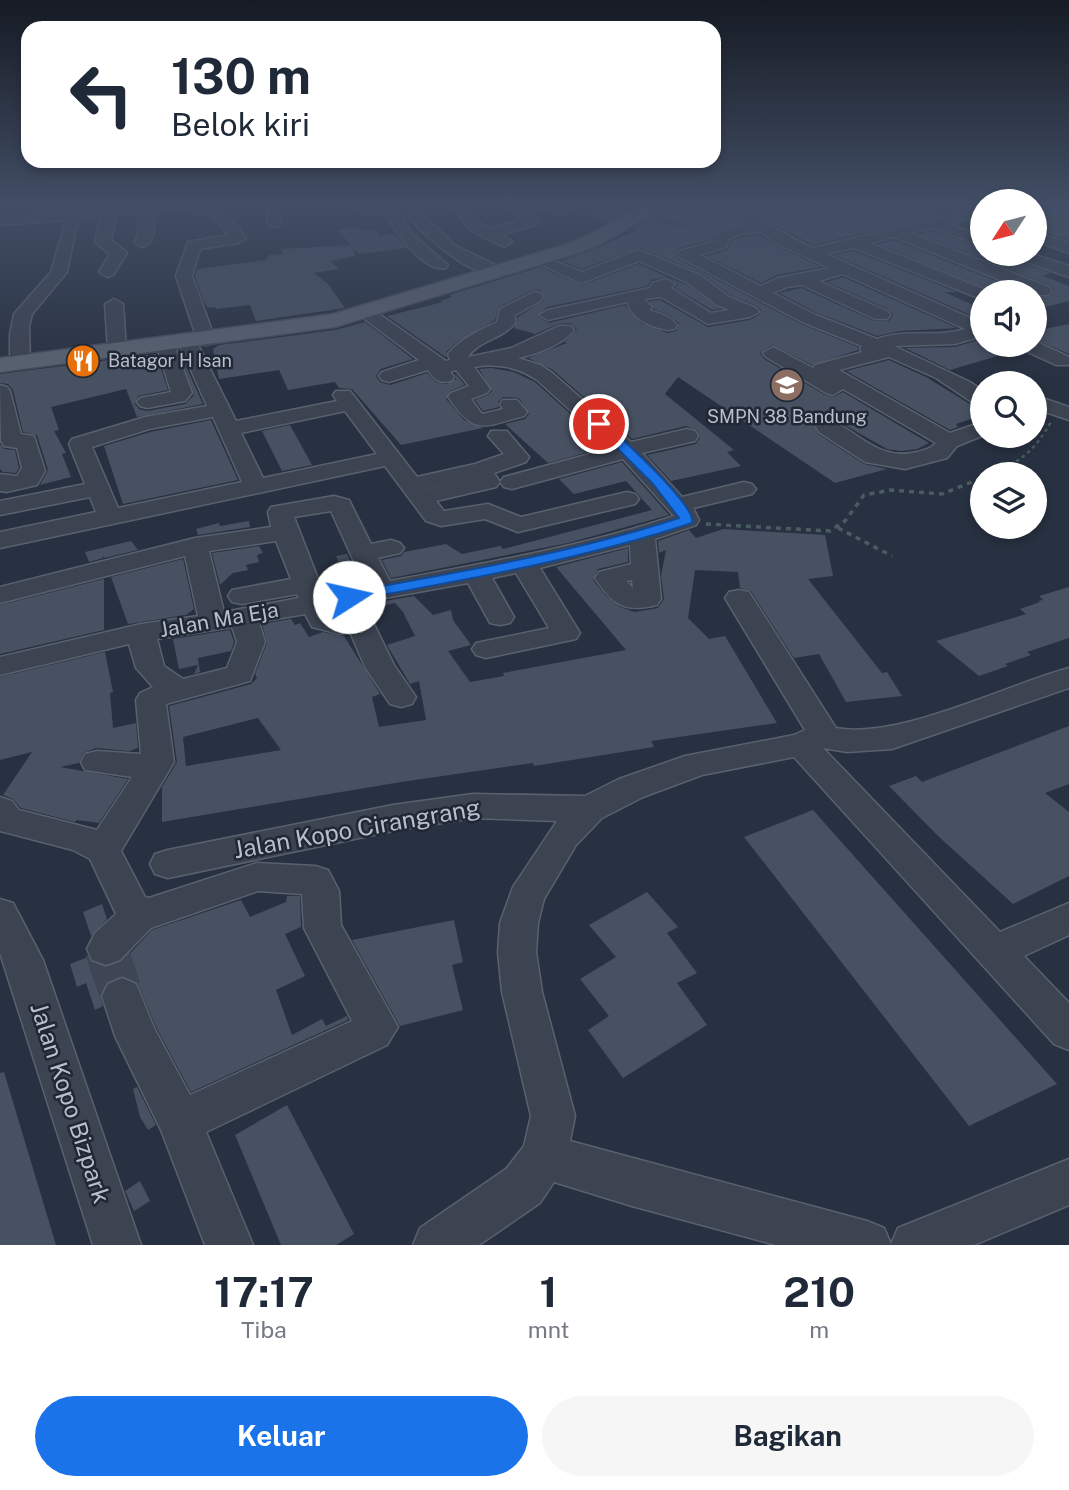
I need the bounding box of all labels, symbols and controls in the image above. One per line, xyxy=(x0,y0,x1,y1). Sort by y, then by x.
text: 130 m xyxy=(171,47,311,105)
icon: left xyxy=(56,49,147,140)
text: Belok kiri xyxy=(171,106,310,143)
north arrow xyxy=(970,189,1046,266)
map controls xyxy=(970,189,1047,539)
button: sound xyxy=(970,280,1047,357)
restaurant icon: Batagor H Isan xyxy=(64,342,102,380)
place label: Batagor H Isan xyxy=(108,350,232,371)
school or university icon: SMPN 38 Bandung xyxy=(768,366,806,404)
button: search xyxy=(970,371,1047,448)
pin xyxy=(569,394,629,454)
icon: arrive xyxy=(580,405,618,443)
place label: SMPN 38 Bandung xyxy=(707,406,867,427)
button: layers xyxy=(970,462,1047,539)
position arrow xyxy=(312,560,386,634)
street label: Jalan Ma Eja xyxy=(158,597,280,642)
street label: Jalan Kopo Cirangrang xyxy=(231,793,482,864)
street label: Jalan Kopo Bizpark xyxy=(25,999,117,1207)
text: 17:17 xyxy=(214,1267,314,1316)
text: 1 xyxy=(540,1267,558,1316)
text: 210 xyxy=(783,1267,855,1316)
text: Tiba xyxy=(241,1316,287,1343)
text: mnt xyxy=(528,1316,569,1343)
text: m xyxy=(809,1316,829,1343)
button: Keluar xyxy=(35,1396,528,1476)
button: Bagikan xyxy=(542,1396,1034,1476)

